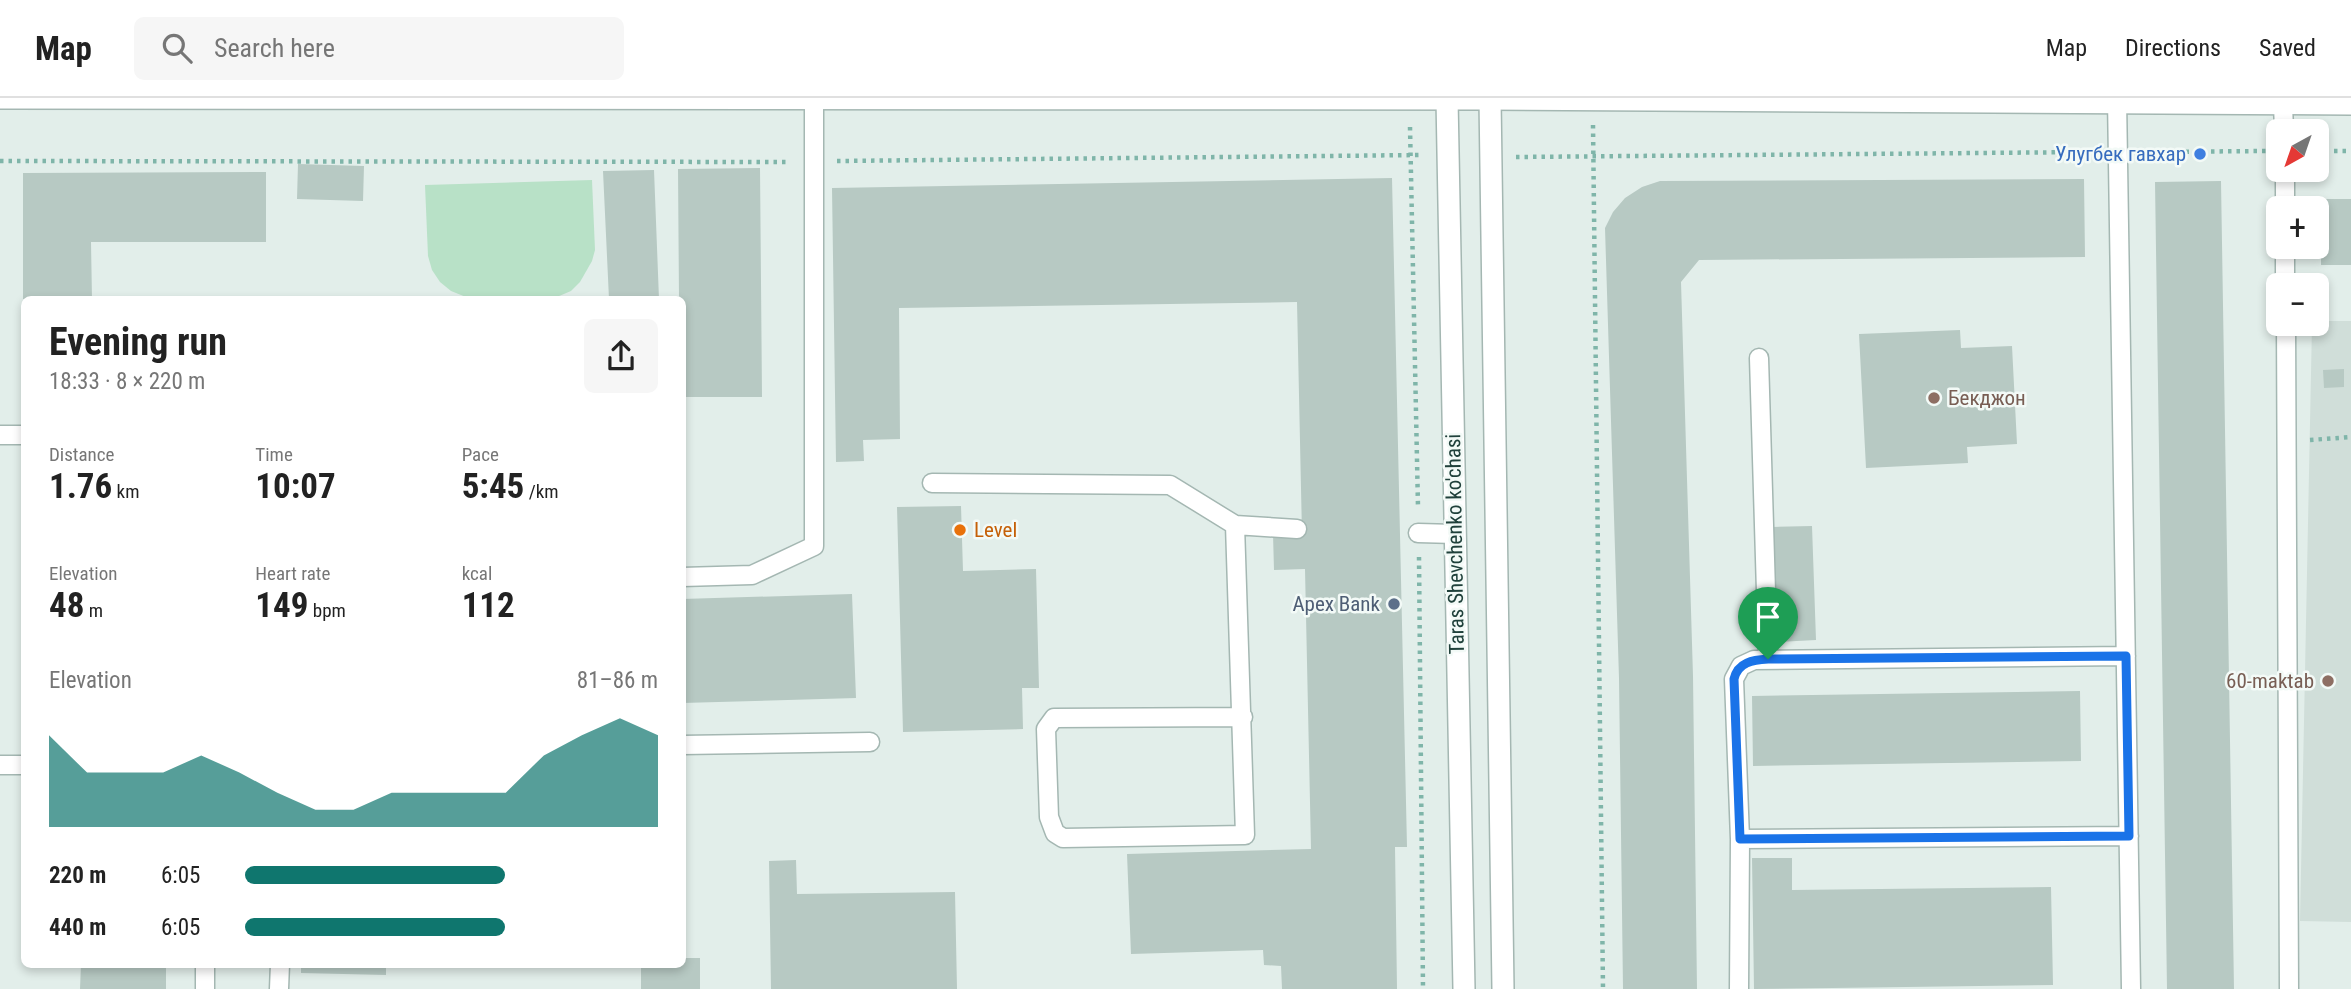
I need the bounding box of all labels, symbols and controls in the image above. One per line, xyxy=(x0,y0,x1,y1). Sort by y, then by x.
search box xyxy=(134,17,624,80)
text: Map xyxy=(35,29,92,68)
icon: search xyxy=(158,29,196,67)
text: Search here xyxy=(214,33,335,63)
text: Map xyxy=(2046,34,2087,62)
text: Directions xyxy=(2125,34,2221,62)
text: Saved xyxy=(2259,34,2316,62)
north arrow xyxy=(2266,119,2329,182)
map controls xyxy=(2266,119,2329,336)
place label: Улугбек гавхар xyxy=(2055,142,2186,166)
marker: Улугбек гавхар xyxy=(2192,146,2208,162)
button: + xyxy=(2266,196,2329,259)
button: − xyxy=(2266,273,2329,336)
button: share xyxy=(584,319,658,393)
text: Evening run xyxy=(49,320,227,364)
text: 18:33 · 8 × 220 m xyxy=(49,368,205,395)
place label: Бекджон xyxy=(1948,386,2026,410)
marker: Бекджон xyxy=(1926,390,1942,406)
street label: Taras Shevchenko ko'chasi xyxy=(1441,434,1469,654)
text: Distance xyxy=(49,443,114,466)
text: Time xyxy=(255,443,293,466)
text: Pace xyxy=(462,443,499,466)
text: 1.76 xyxy=(49,466,112,507)
text: 10:07 xyxy=(255,466,336,507)
text: 5:45 xyxy=(462,466,524,507)
text: km xyxy=(112,480,139,503)
text: /km xyxy=(524,480,559,503)
place label: Level xyxy=(974,518,1017,542)
marker: Level xyxy=(952,522,968,538)
text: Elevation xyxy=(49,562,117,585)
text: Heart rate xyxy=(255,562,330,585)
text: kcal xyxy=(462,562,492,585)
text: 48 xyxy=(49,585,84,626)
text: 149 xyxy=(255,585,308,626)
text: 112 xyxy=(462,585,515,626)
pin xyxy=(1738,587,1798,659)
place label: Apex Bank xyxy=(1292,592,1381,616)
marker: Apex Bank xyxy=(1386,596,1402,612)
icon: arrive xyxy=(1749,598,1787,636)
text: m xyxy=(84,599,103,622)
text: bpm xyxy=(308,599,346,622)
text: Elevation xyxy=(49,667,132,694)
text: 81–86 m xyxy=(577,667,658,694)
place label: 60-maktab xyxy=(2226,669,2314,693)
marker: 60-maktab xyxy=(2320,673,2336,689)
text: 220 m xyxy=(49,862,106,889)
text: 6:05 xyxy=(161,862,200,889)
text: 440 m xyxy=(49,914,106,941)
text: 6:05 xyxy=(161,914,200,941)

